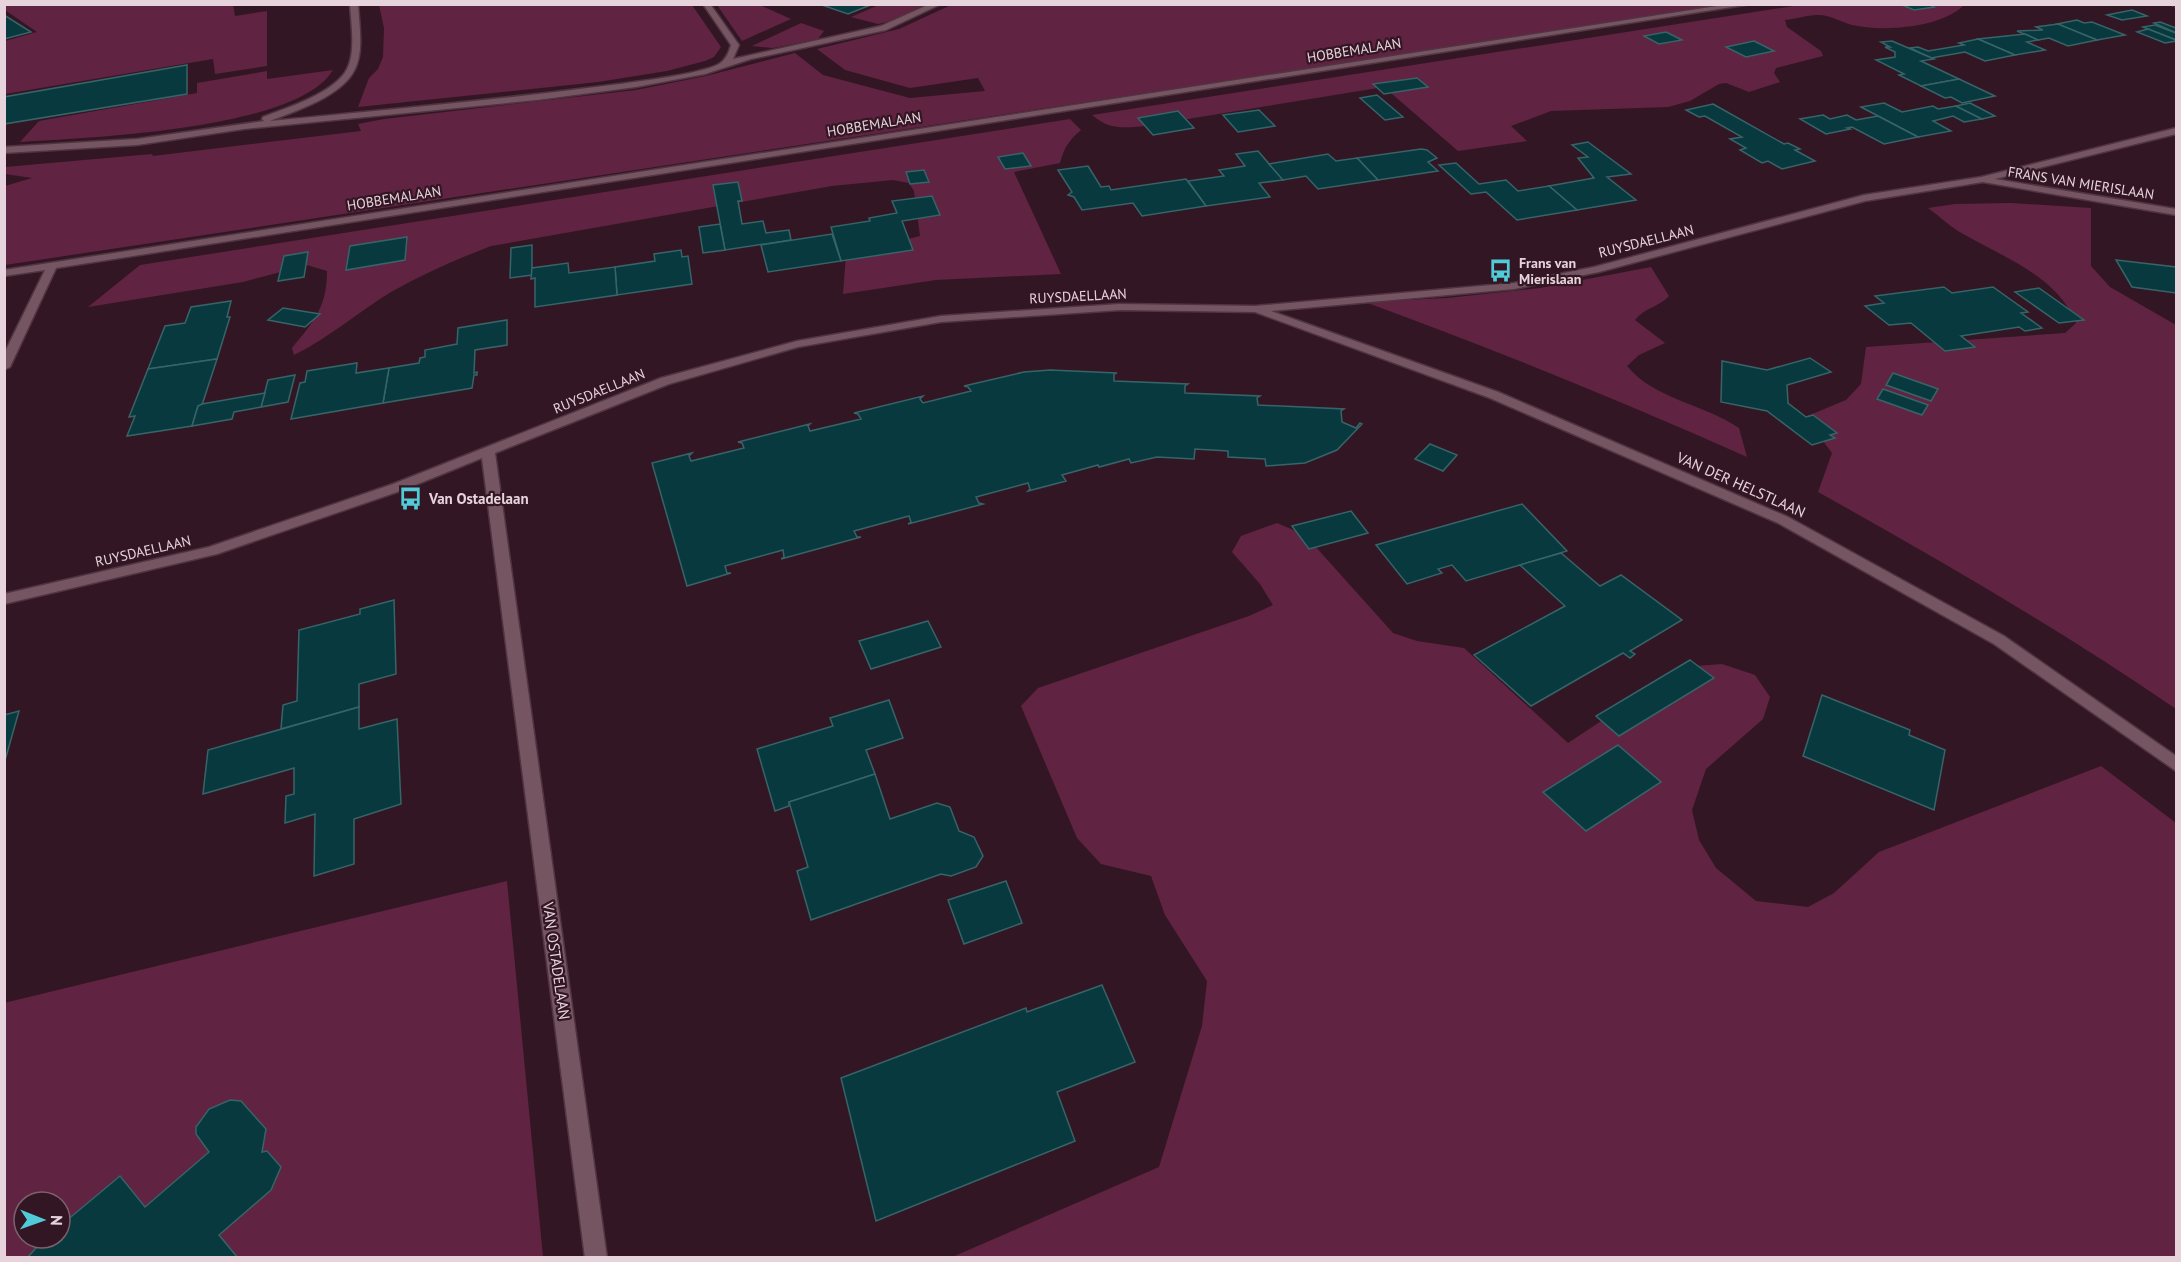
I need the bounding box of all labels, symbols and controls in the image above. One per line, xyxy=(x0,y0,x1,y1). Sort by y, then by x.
street label: HOBBEMALAAN xyxy=(1306,34,1402,66)
street label: HOBBEMALAAN xyxy=(826,108,922,140)
street label: FRANS VAN MIERISLAAN xyxy=(2007,163,2155,203)
street label: HOBBEMALAAN xyxy=(346,182,442,214)
street label: RUYSDAELLAAN xyxy=(1596,220,1696,262)
place label: Frans van Mierislaan xyxy=(1519,254,1581,288)
bus stop icon: Frans van Mierislaan xyxy=(1488,258,1514,284)
street label: RUYSDAELLAAN xyxy=(1029,284,1127,308)
street label: RUYSDAELLAAN xyxy=(550,364,648,418)
street label: VAN DER HELSTLAAN xyxy=(1673,447,1809,522)
bus stop icon: Van Ostadelaan xyxy=(398,486,424,512)
place label: Van Ostadelaan xyxy=(428,489,529,508)
street label: RUYSDAELLAAN xyxy=(93,531,193,571)
street label: VAN OSTADELAAN xyxy=(539,900,574,1021)
north arrow xyxy=(12,1190,72,1250)
text: N xyxy=(47,1215,67,1226)

